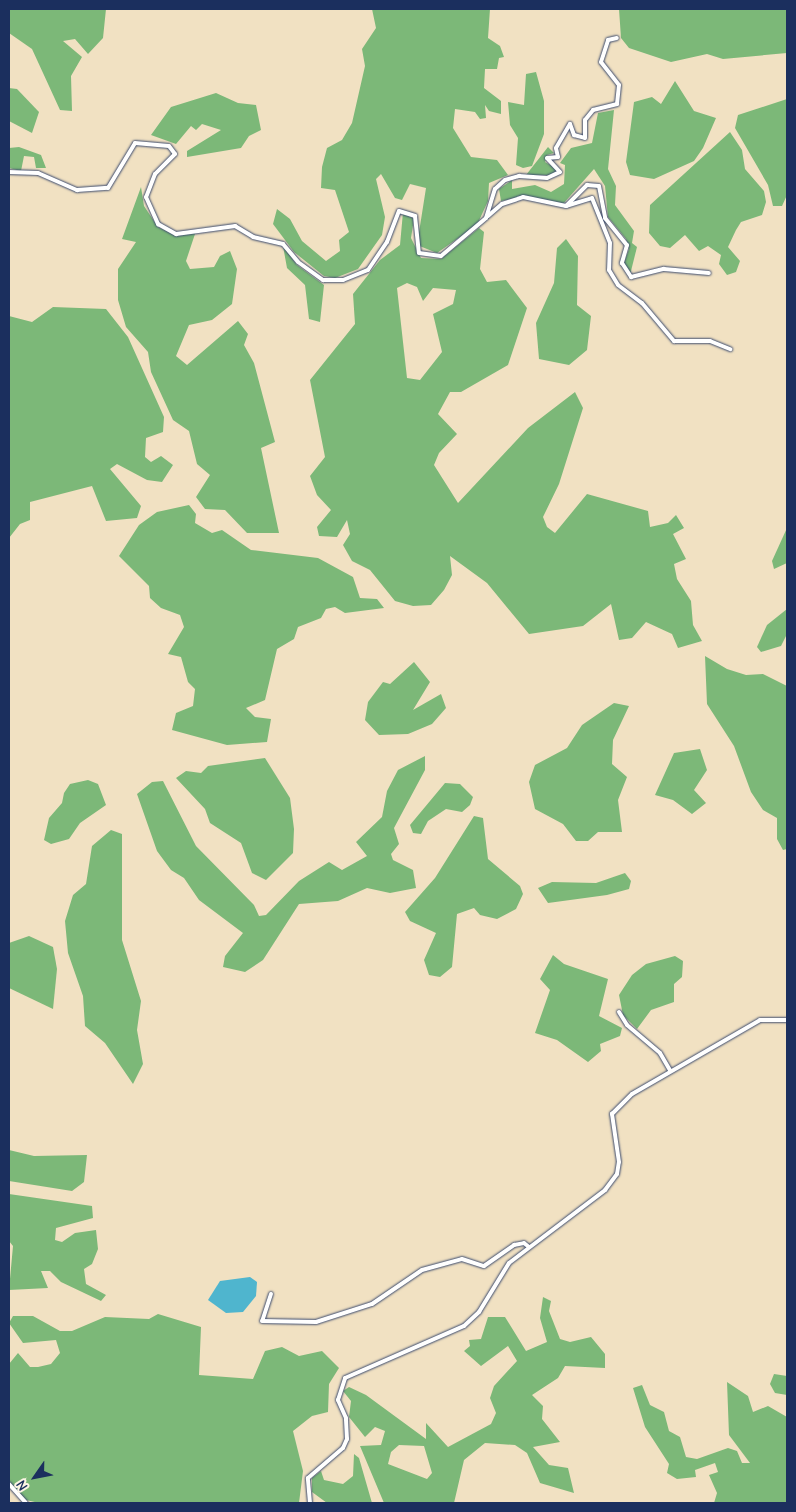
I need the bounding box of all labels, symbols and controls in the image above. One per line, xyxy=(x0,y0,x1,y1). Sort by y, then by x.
north arrow xyxy=(10,1452,60,1502)
text: N xyxy=(12,1477,32,1494)

